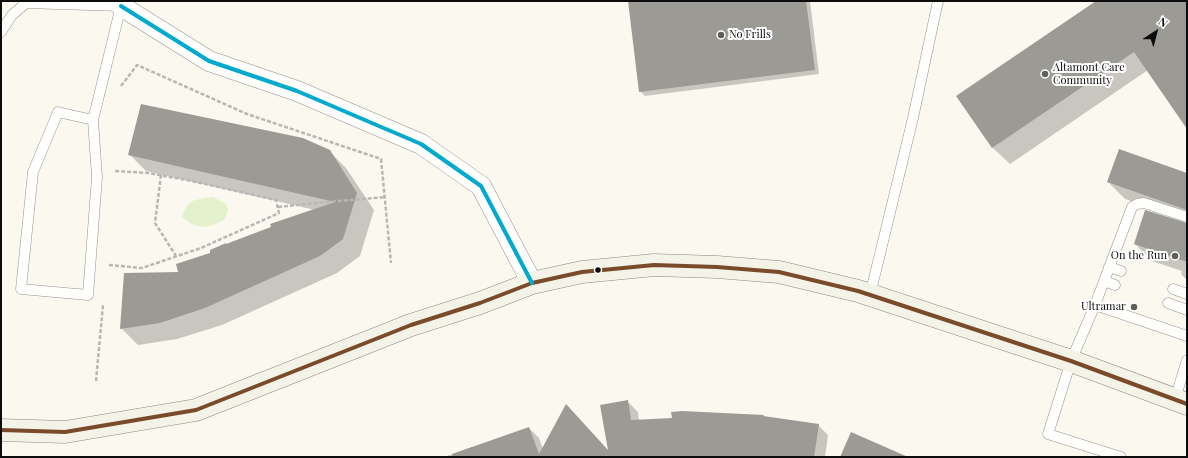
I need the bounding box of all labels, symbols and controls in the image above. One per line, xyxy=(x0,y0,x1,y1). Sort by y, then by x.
north arrow xyxy=(1136,12,1176,52)
text: N xyxy=(1156,13,1171,30)
place label: No Frills xyxy=(729,28,771,42)
marker: No Frills xyxy=(716,30,726,40)
place label: Altamont Care Community xyxy=(1053,61,1125,87)
marker: Altamont Care Community xyxy=(1040,69,1050,79)
place label: On the Run xyxy=(1111,249,1167,263)
marker: On the Run xyxy=(1170,251,1180,261)
unlabelled marker xyxy=(593,265,603,275)
place label: Ultramar xyxy=(1081,300,1126,314)
marker: Ultramar xyxy=(1129,302,1139,312)

